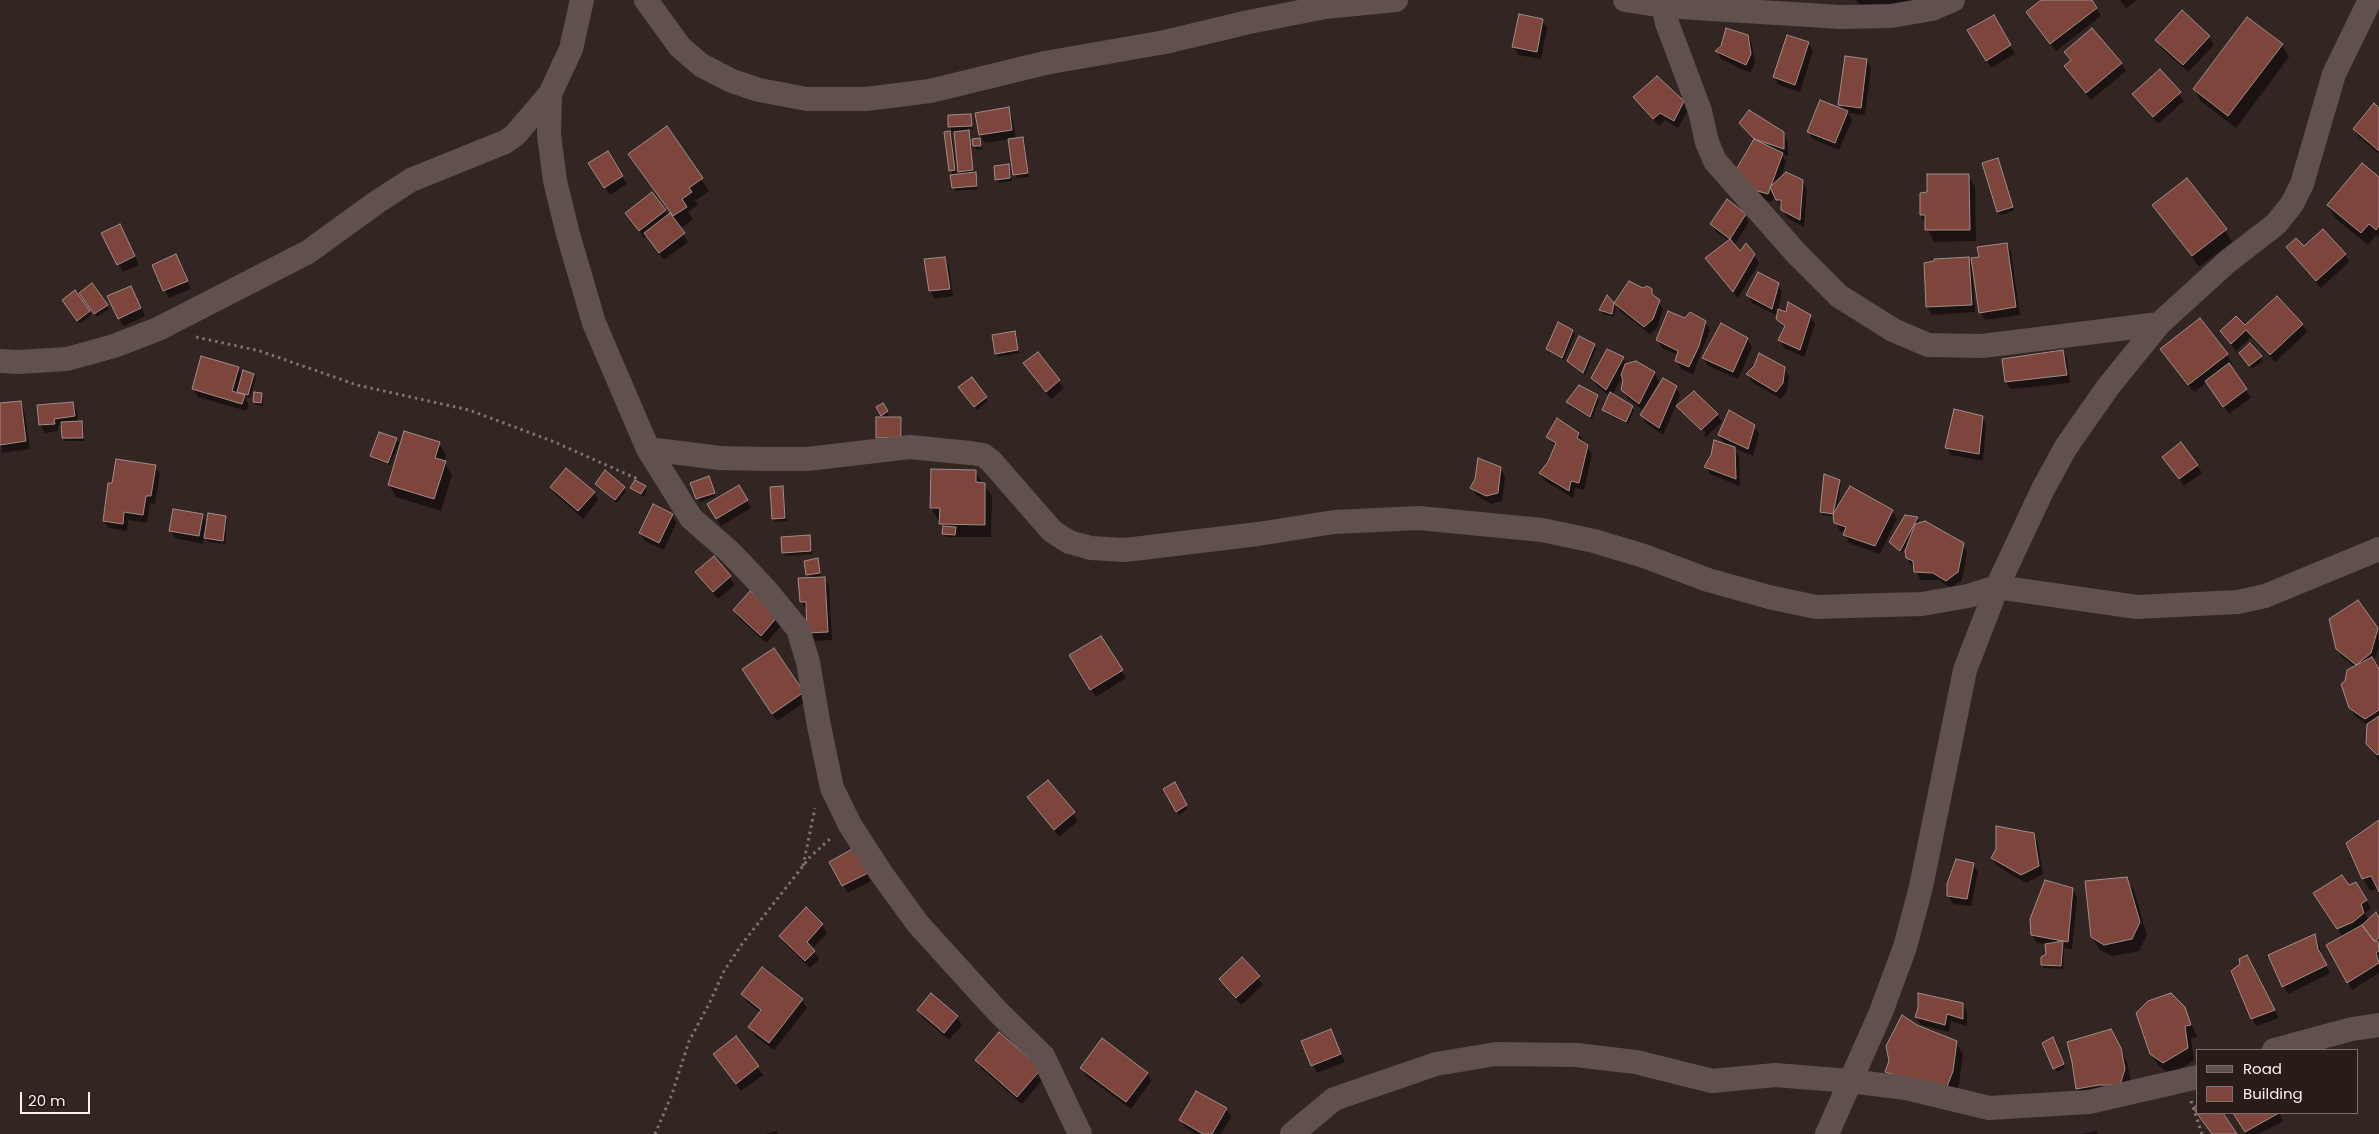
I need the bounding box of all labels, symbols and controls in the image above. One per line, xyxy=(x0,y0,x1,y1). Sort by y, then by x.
legend xyxy=(2196,1049,2359,1114)
text: Road xyxy=(2243,1058,2282,1079)
scale bar xyxy=(22,1082,92,1114)
text: Building xyxy=(2243,1083,2303,1104)
text: 20 m xyxy=(28,1090,66,1111)

